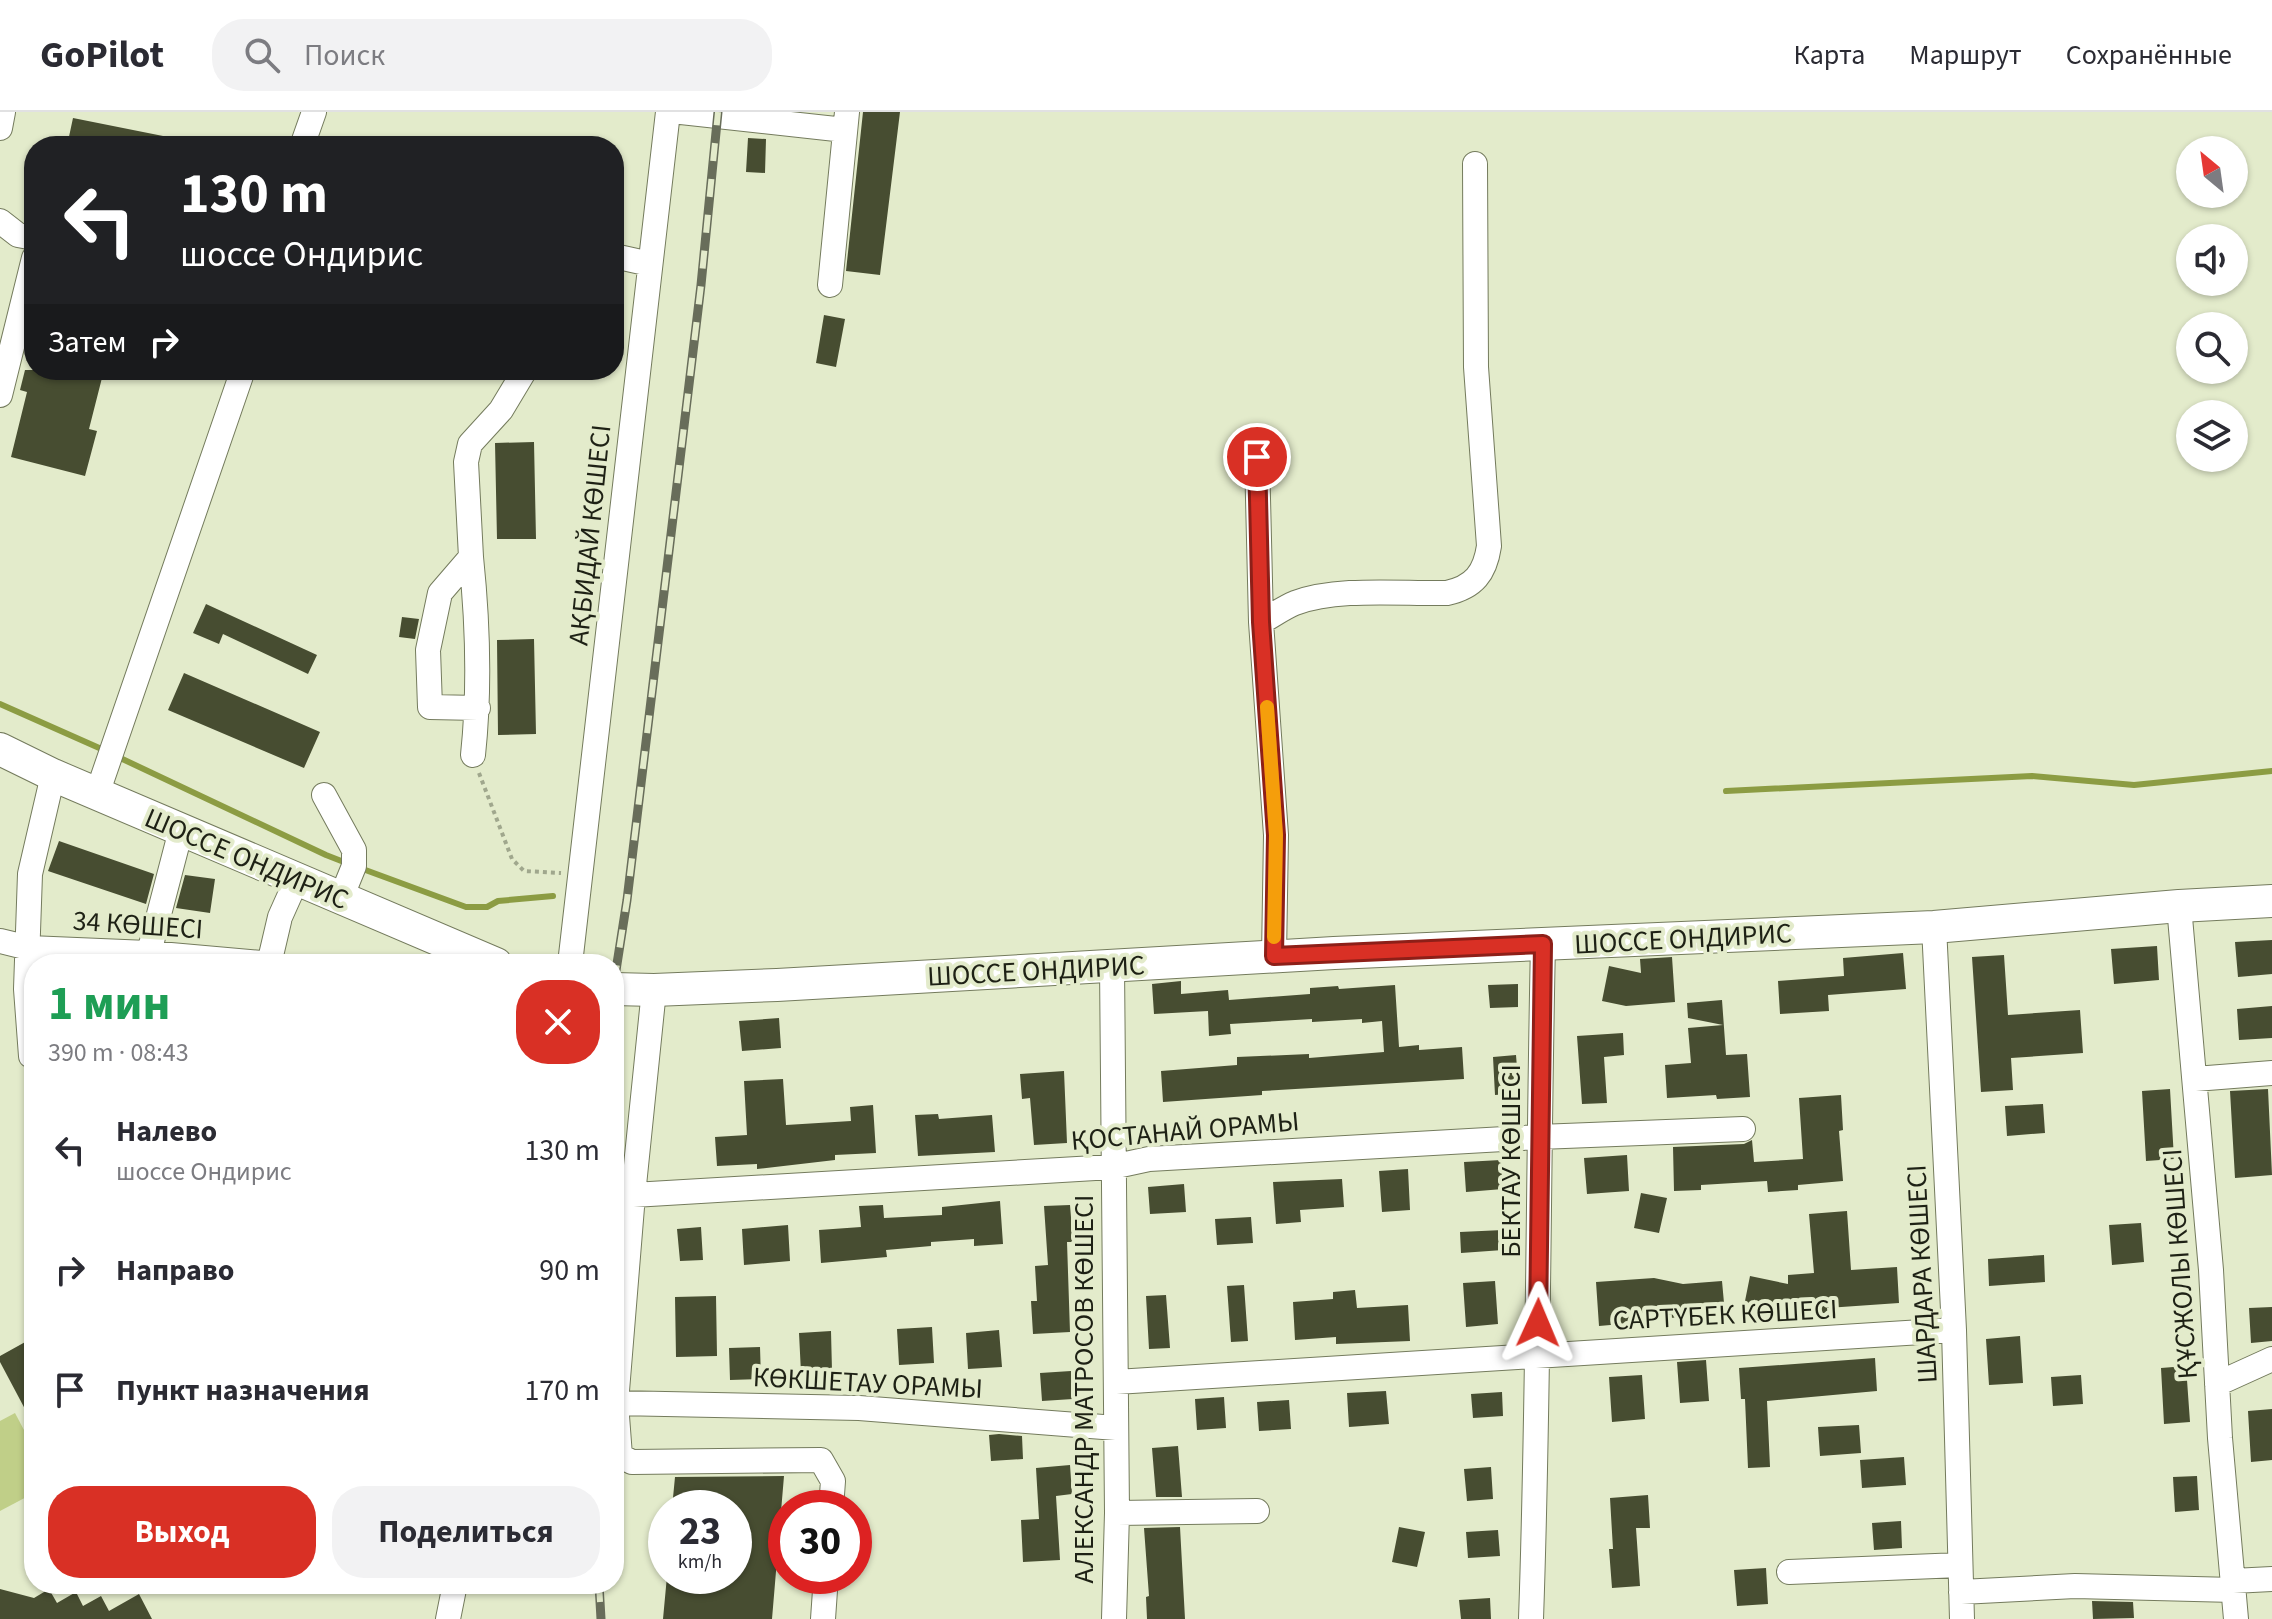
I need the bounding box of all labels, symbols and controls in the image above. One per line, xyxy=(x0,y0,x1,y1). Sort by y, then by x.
search box xyxy=(212,19,772,91)
text: GoPilot xyxy=(40,28,164,82)
icon: search xyxy=(240,33,284,77)
text: Поиск xyxy=(304,34,385,77)
text: Карта xyxy=(1794,35,1865,75)
text: Маршрут xyxy=(1909,35,2022,75)
text: Сохранённые xyxy=(2066,35,2232,75)
north arrow xyxy=(2176,136,2248,208)
map controls xyxy=(2176,136,2248,472)
text: 130 m xyxy=(180,155,328,234)
icon: left xyxy=(48,168,152,272)
button: sound xyxy=(2176,224,2248,296)
text: шоссе Ондирис xyxy=(180,229,423,280)
button: search xyxy=(2176,312,2248,384)
icon: right xyxy=(142,320,186,364)
text: Затем xyxy=(48,321,126,364)
button: layers xyxy=(2176,400,2248,472)
street label: АҚБИДАЙ КӨШЕСІ xyxy=(559,423,621,647)
pin xyxy=(1223,423,1291,491)
icon: arrive xyxy=(1235,435,1279,479)
street label: ШОССЕ ОНДИРИС xyxy=(139,798,355,920)
street label: 34 КӨШЕСІ xyxy=(71,900,204,950)
street label: ШОССЕ ОНДИРИС xyxy=(1573,913,1793,965)
street label: ШОССЕ ОНДИРИС xyxy=(926,945,1146,997)
text: 1 мин xyxy=(48,970,171,1038)
button: close xyxy=(516,980,600,1064)
text: 390 m · 08:43 xyxy=(48,1034,189,1071)
street label: БЕКТАУ КӨШЕСІ xyxy=(1491,1064,1531,1258)
street label: ҚОСТАНАЙ ОРАМЫ xyxy=(1069,1101,1301,1161)
text: Налево xyxy=(116,1110,217,1153)
icon: left xyxy=(48,1128,92,1172)
text: 130 m xyxy=(524,1129,600,1172)
street label: ҚҰСЖОЛЫ КӨШЕСІ xyxy=(2152,1147,2208,1380)
text: шоссе Ондирис xyxy=(116,1153,292,1190)
street label: ШАРДАРА КӨШЕСІ xyxy=(1896,1164,1948,1384)
street label: АЛЕКСАНДР МАТРОСОВ КӨШЕСІ xyxy=(1064,1195,1104,1583)
icon: right xyxy=(48,1248,92,1292)
text: Направо xyxy=(116,1249,234,1292)
text: 90 m xyxy=(539,1249,600,1292)
position arrow xyxy=(1496,1281,1580,1365)
street label: САРТҮБЕК КӨШЕСІ xyxy=(1612,1289,1838,1341)
street label: КӨКШЕТАУ ОРАМЫ xyxy=(752,1357,984,1409)
icon: arrive xyxy=(48,1368,92,1412)
text: Пункт назначения xyxy=(116,1369,370,1412)
text: 170 m xyxy=(524,1369,600,1412)
button: Выход xyxy=(48,1486,316,1578)
button: Поделиться xyxy=(332,1486,600,1578)
speed limit sign: 30 xyxy=(768,1490,872,1594)
text: 23 xyxy=(679,1503,721,1560)
text: km/h xyxy=(678,1548,722,1576)

